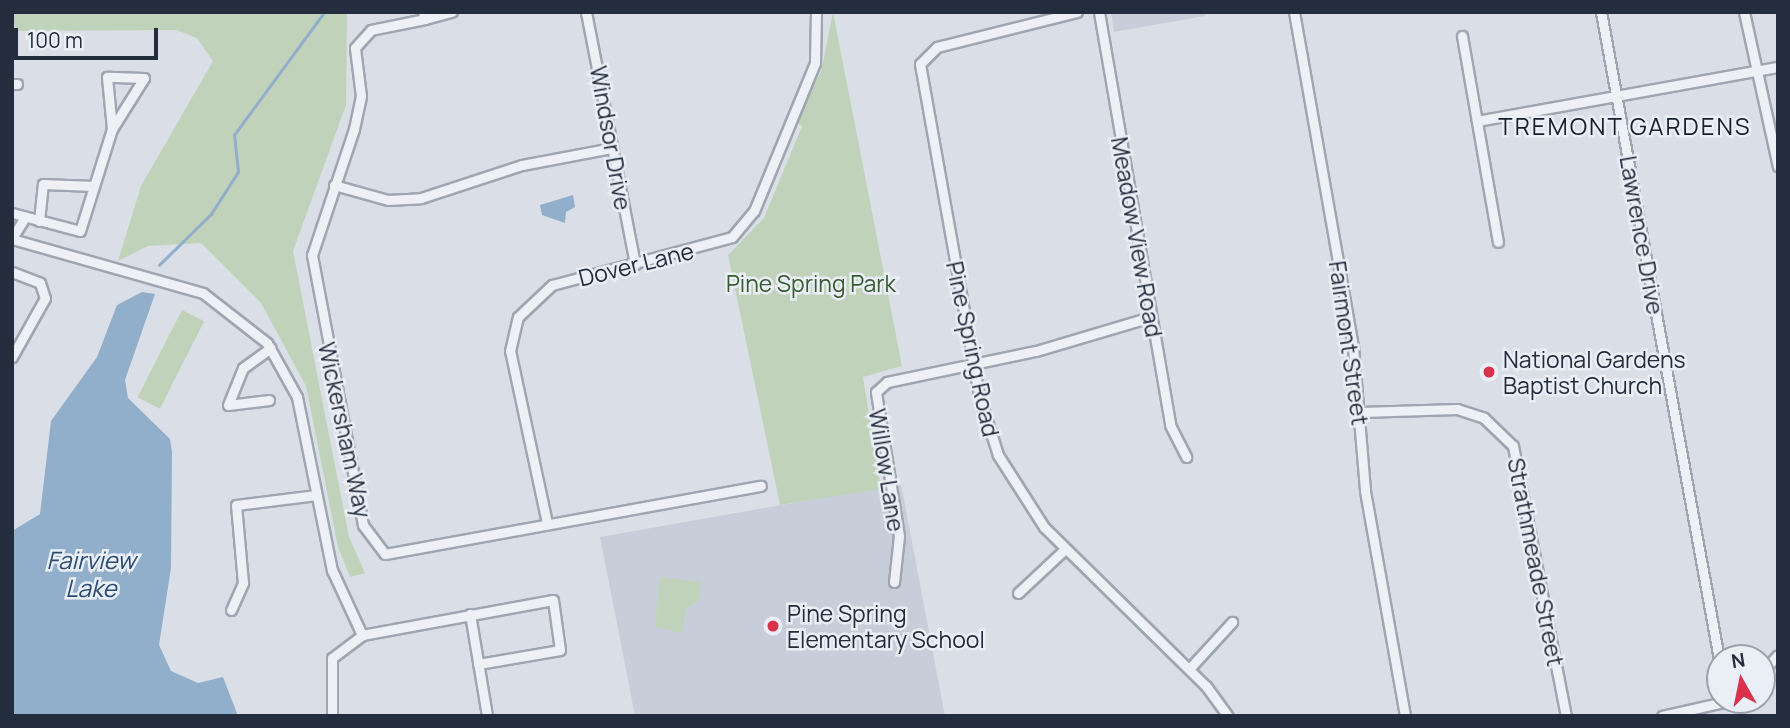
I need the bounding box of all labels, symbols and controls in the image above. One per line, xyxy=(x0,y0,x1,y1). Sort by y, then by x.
scale bar xyxy=(18,14,161,58)
text: 100 m xyxy=(27,26,83,54)
street label: Windsor Drive xyxy=(585,64,637,212)
district label: TREMONT GARDENS xyxy=(1500,112,1750,140)
street label: Meadow View Road xyxy=(1106,135,1168,339)
street label: Lawrence Drive xyxy=(1614,153,1670,317)
street label: Dover Lane xyxy=(576,236,696,292)
street label: Pine Spring Road xyxy=(941,259,1005,439)
street label: Fairmont Street xyxy=(1324,259,1374,427)
park label: Pine Spring Park xyxy=(726,269,896,297)
street label: Wickersham Way xyxy=(313,340,377,520)
place label: National Gardens Baptist Church xyxy=(1503,345,1686,399)
marker: National Gardens Baptist Church xyxy=(1481,364,1497,380)
street label: Willow Lane xyxy=(864,407,910,533)
street label: Strathmeade Street xyxy=(1502,456,1570,668)
water label: Fairview Lake xyxy=(47,546,135,602)
place label: Pine Spring Elementary School xyxy=(787,599,985,653)
marker: Pine Spring Elementary School xyxy=(765,618,781,634)
north arrow xyxy=(1706,644,1776,714)
text: N xyxy=(1729,646,1747,674)

